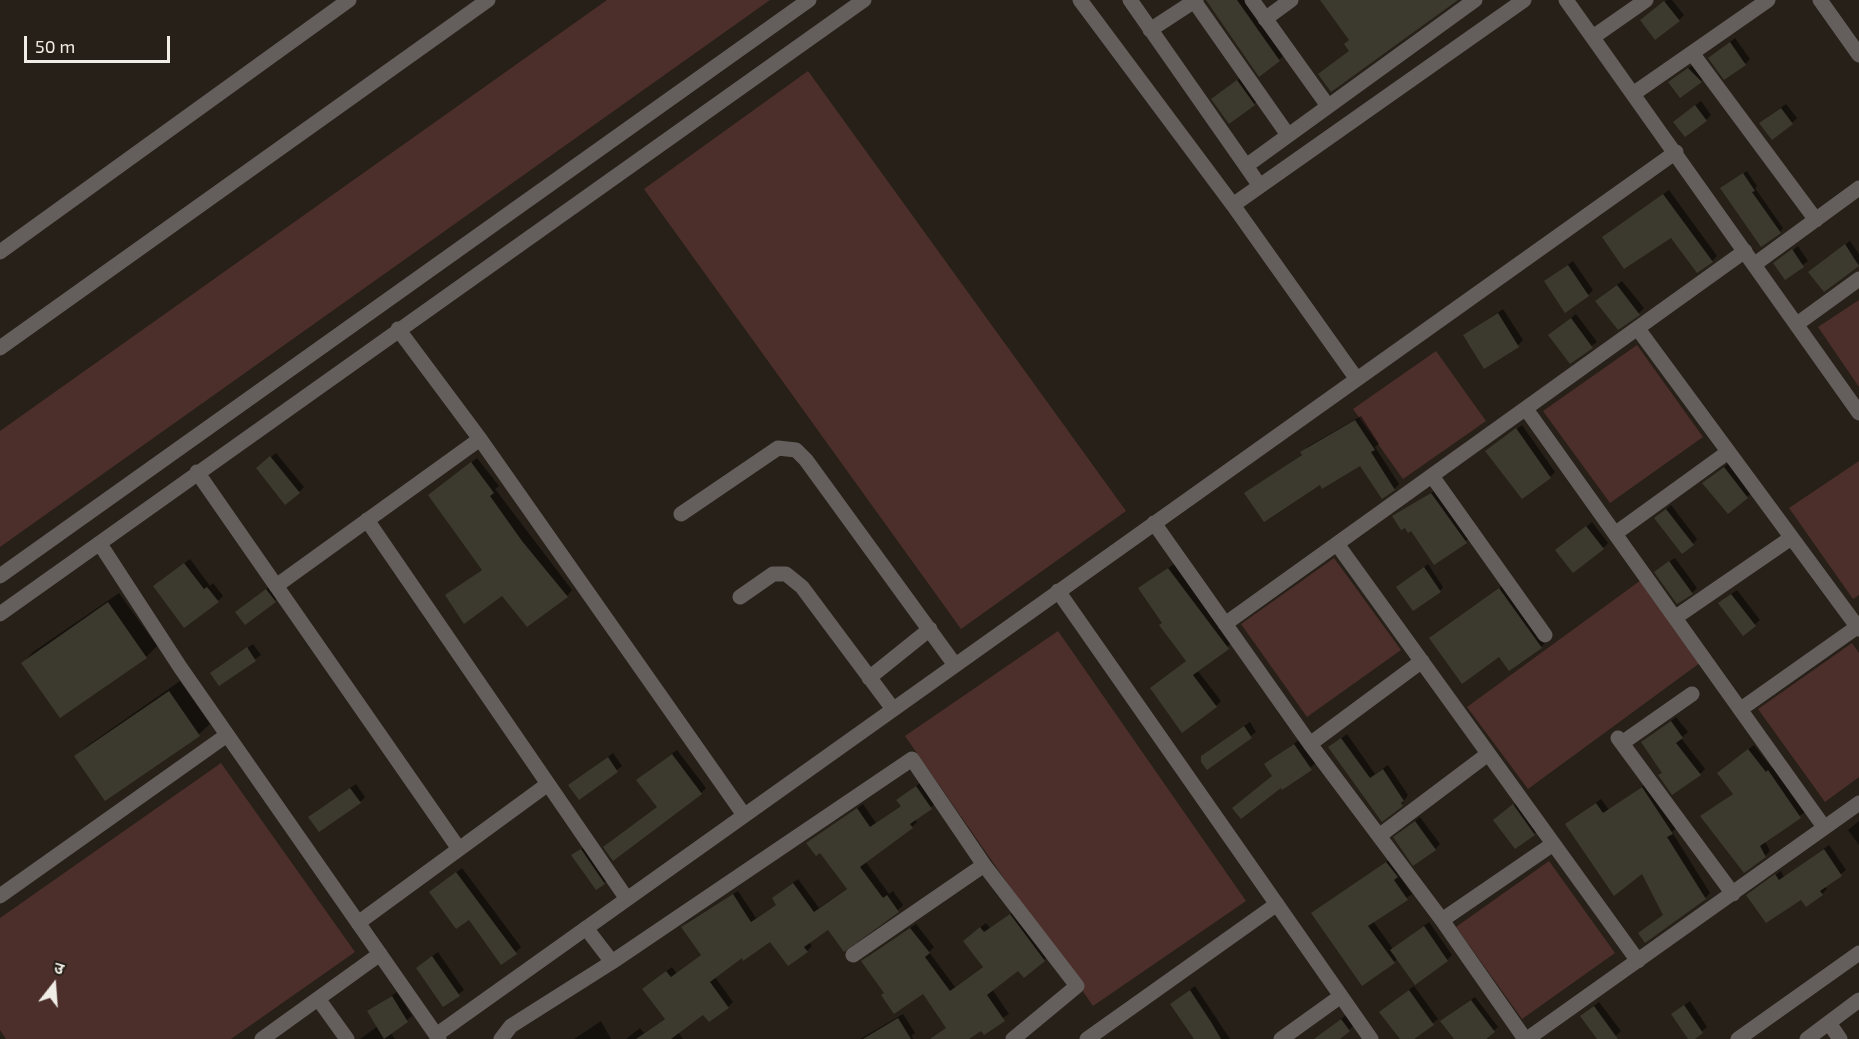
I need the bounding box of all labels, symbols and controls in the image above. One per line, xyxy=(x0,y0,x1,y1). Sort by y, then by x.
scale bar xyxy=(27,24,172,62)
text: 50 m xyxy=(35,35,75,57)
north arrow xyxy=(24,955,84,1015)
text: उ xyxy=(52,957,67,978)

